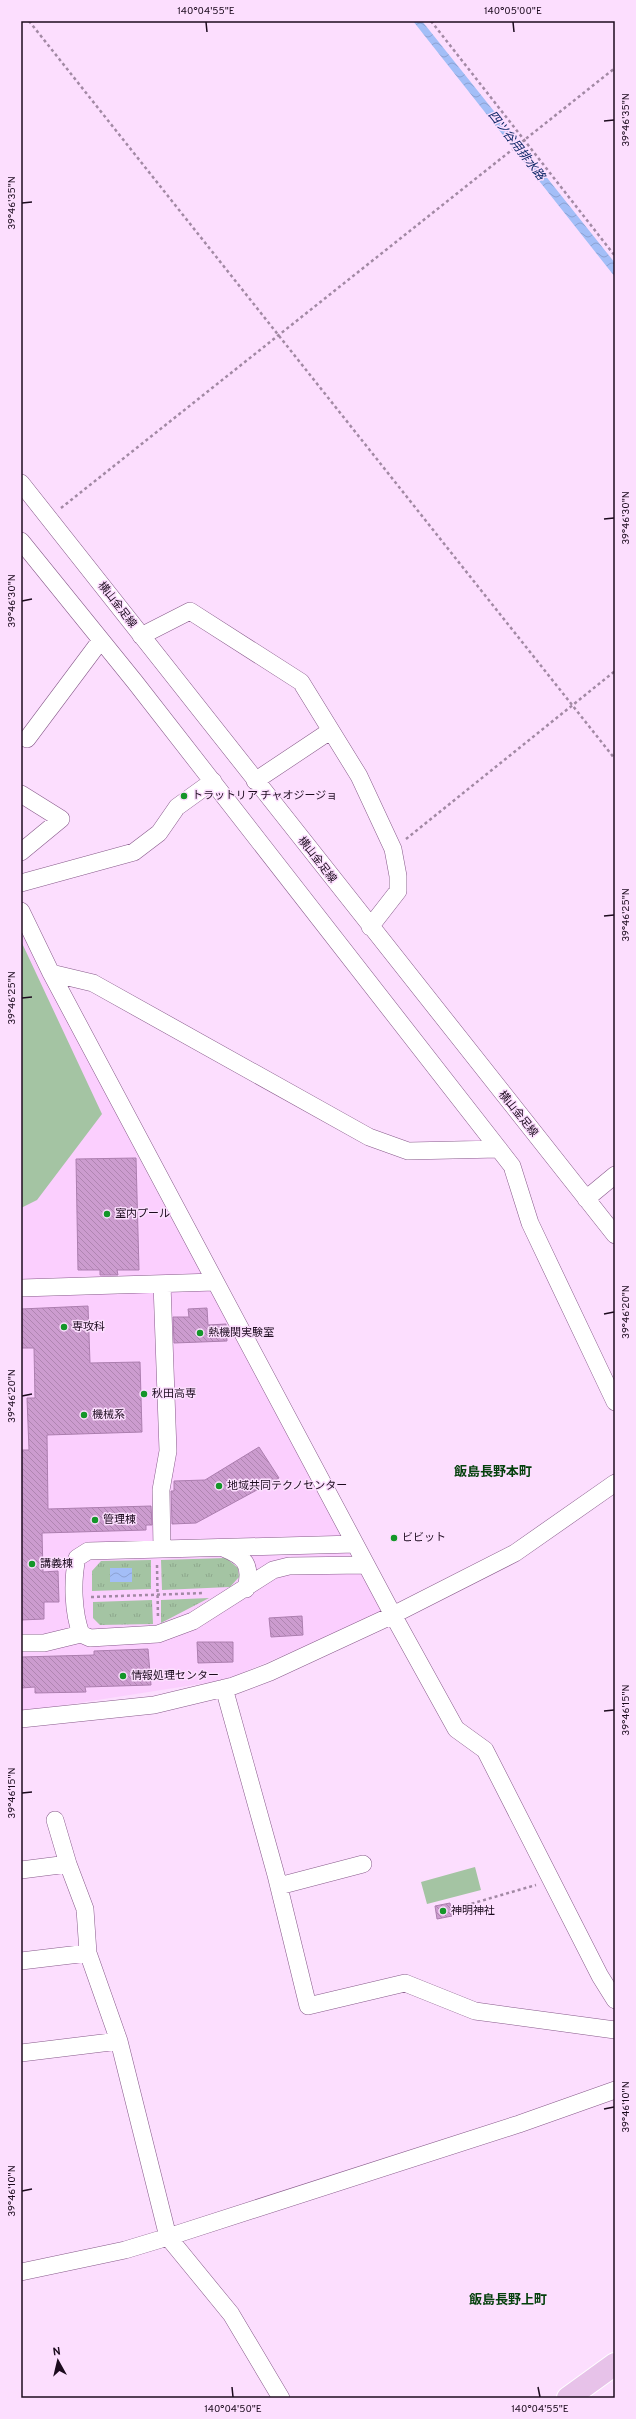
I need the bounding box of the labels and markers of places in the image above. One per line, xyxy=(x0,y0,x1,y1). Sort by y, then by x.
place label: トラットリア チャオジージョ xyxy=(192,789,337,803)
marker: トラットリア チャオジージョ xyxy=(179,791,189,801)
place label: 室内プール xyxy=(115,1207,170,1221)
marker: 室内プール xyxy=(102,1209,112,1219)
place label: 専攻科 xyxy=(72,1320,105,1334)
marker: 専攻科 xyxy=(59,1322,69,1332)
place label: 熱機関実験室 xyxy=(208,1326,274,1340)
marker: 熱機関実験室 xyxy=(195,1328,205,1338)
place label: 秋田高専 xyxy=(152,1387,196,1401)
marker: 秋田高専 xyxy=(139,1389,149,1399)
place label: 機械系 xyxy=(92,1408,125,1422)
marker: 機械系 xyxy=(79,1410,89,1420)
place label: 地域共同テクノセンター xyxy=(227,1479,347,1493)
marker: 地域共同テクノセンター xyxy=(214,1481,224,1491)
place label: 管理棟 xyxy=(103,1513,136,1527)
marker: 管理棟 xyxy=(90,1515,100,1525)
place label: ビビット xyxy=(402,1531,446,1545)
marker: ビビット xyxy=(389,1533,399,1543)
place label: 講義棟 xyxy=(40,1557,73,1571)
marker: 講義棟 xyxy=(27,1559,37,1569)
place label: 情報処理センター xyxy=(131,1669,219,1683)
marker: 情報処理センター xyxy=(118,1671,128,1681)
place label: 神明神社 xyxy=(451,1904,495,1918)
marker: 神明神社 xyxy=(438,1906,448,1916)

